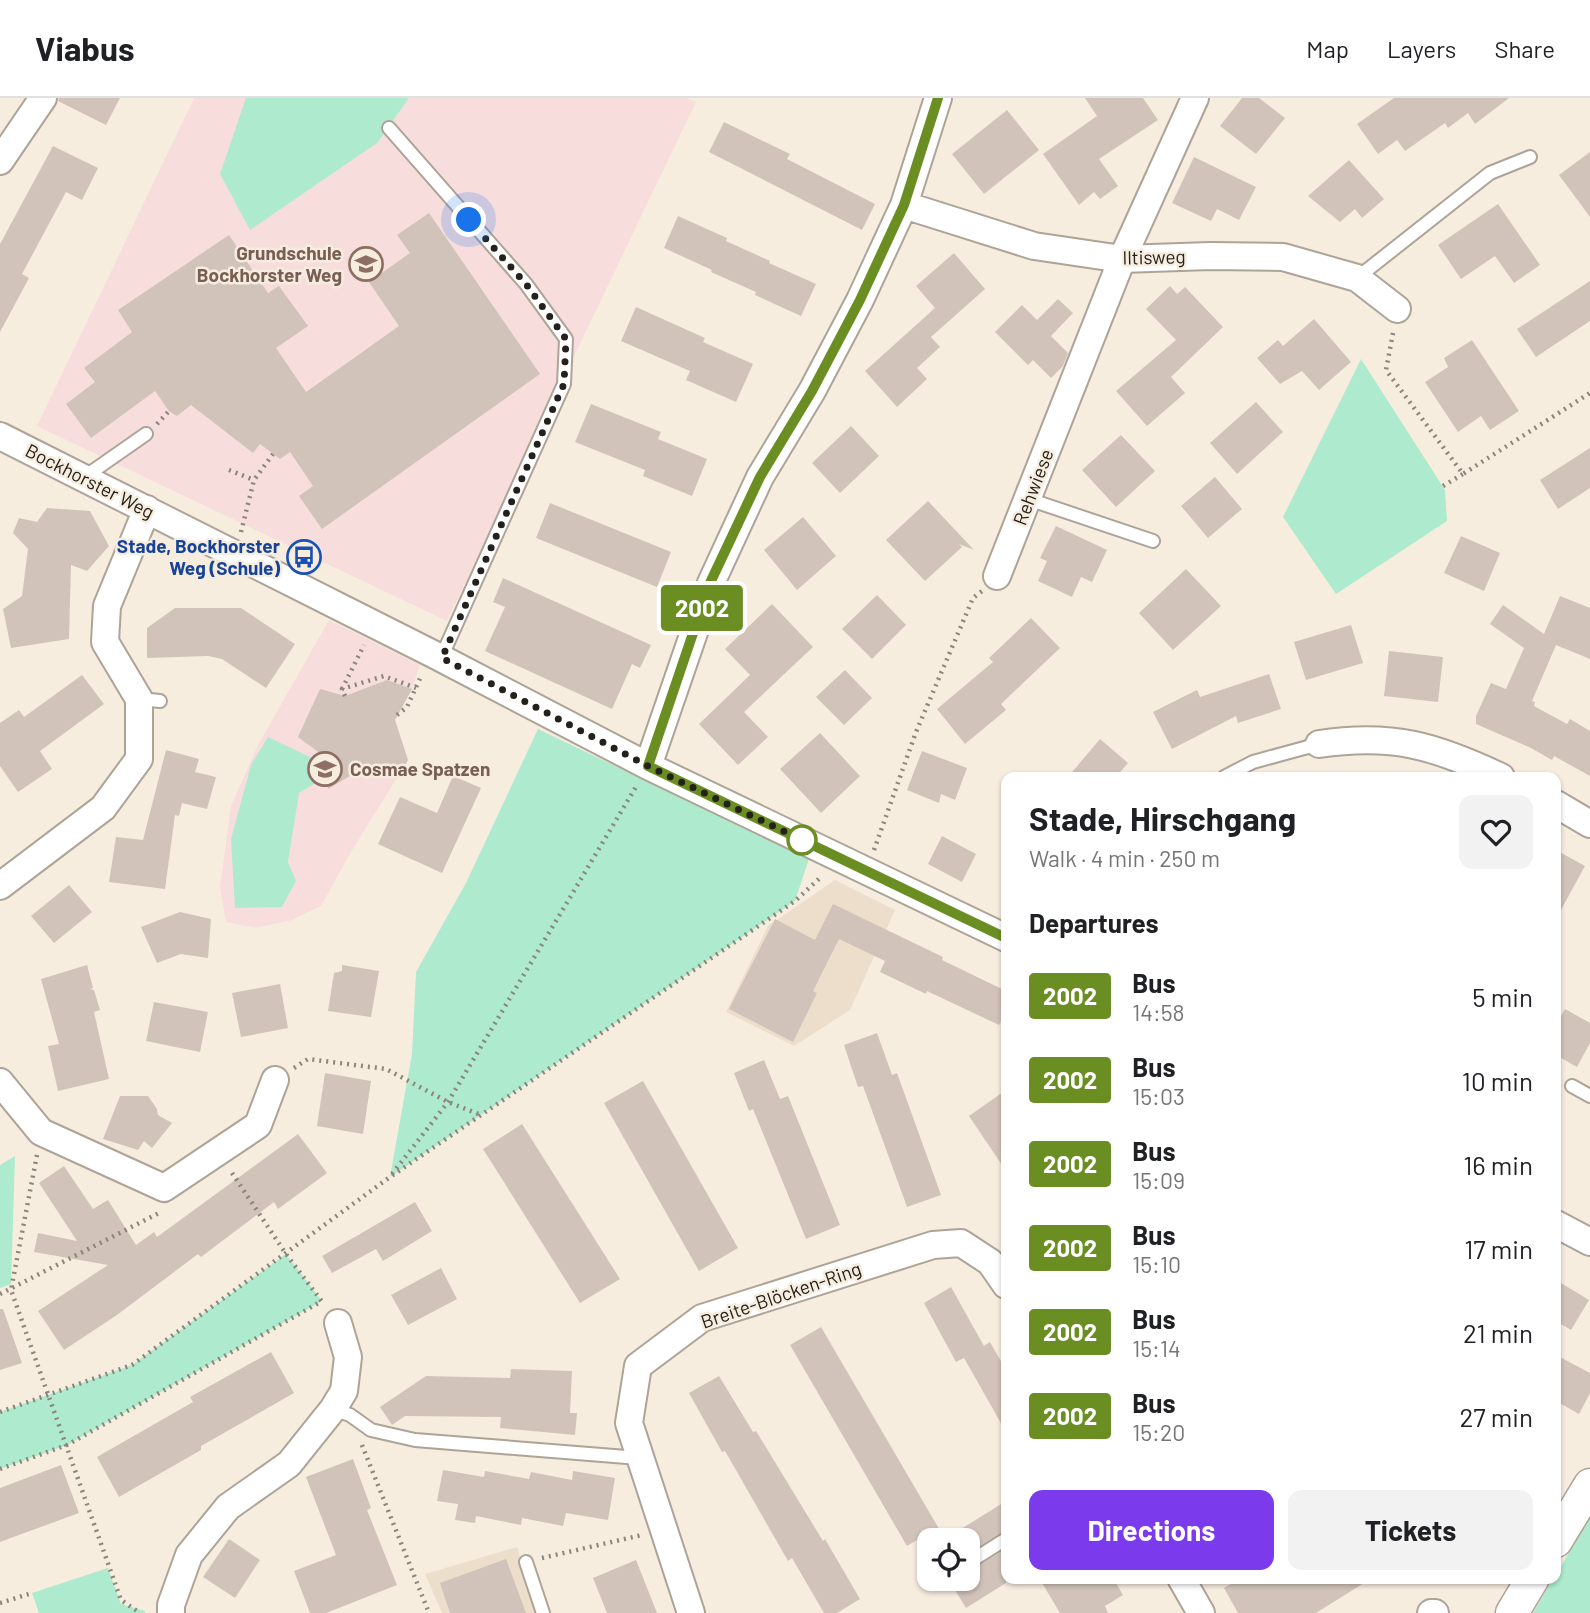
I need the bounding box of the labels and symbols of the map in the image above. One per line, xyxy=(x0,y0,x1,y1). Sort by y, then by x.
your location xyxy=(451,202,486,237)
place label: Grundschule Bockhorster Weg xyxy=(197,241,342,286)
street label: Iltisweg xyxy=(1122,244,1186,269)
school or university icon: Grundschule Bockhorster Weg xyxy=(347,245,385,283)
street label: Bockhorster Weg xyxy=(22,438,159,523)
street label: Rehwiese xyxy=(1008,446,1058,528)
place label: Stade, Bockhorster Weg (Schule) xyxy=(117,534,281,579)
bus stop icon: Stade, Bockhorster Weg (Schule) xyxy=(285,538,323,576)
line badge: 2002 xyxy=(653,585,751,631)
school or university icon: Cosmae Spatzen xyxy=(306,750,344,788)
place label: Cosmae Spatzen xyxy=(350,757,490,780)
unlabelled marker xyxy=(787,825,817,855)
street label: Breite-Blöcken-Ring xyxy=(698,1256,864,1333)

